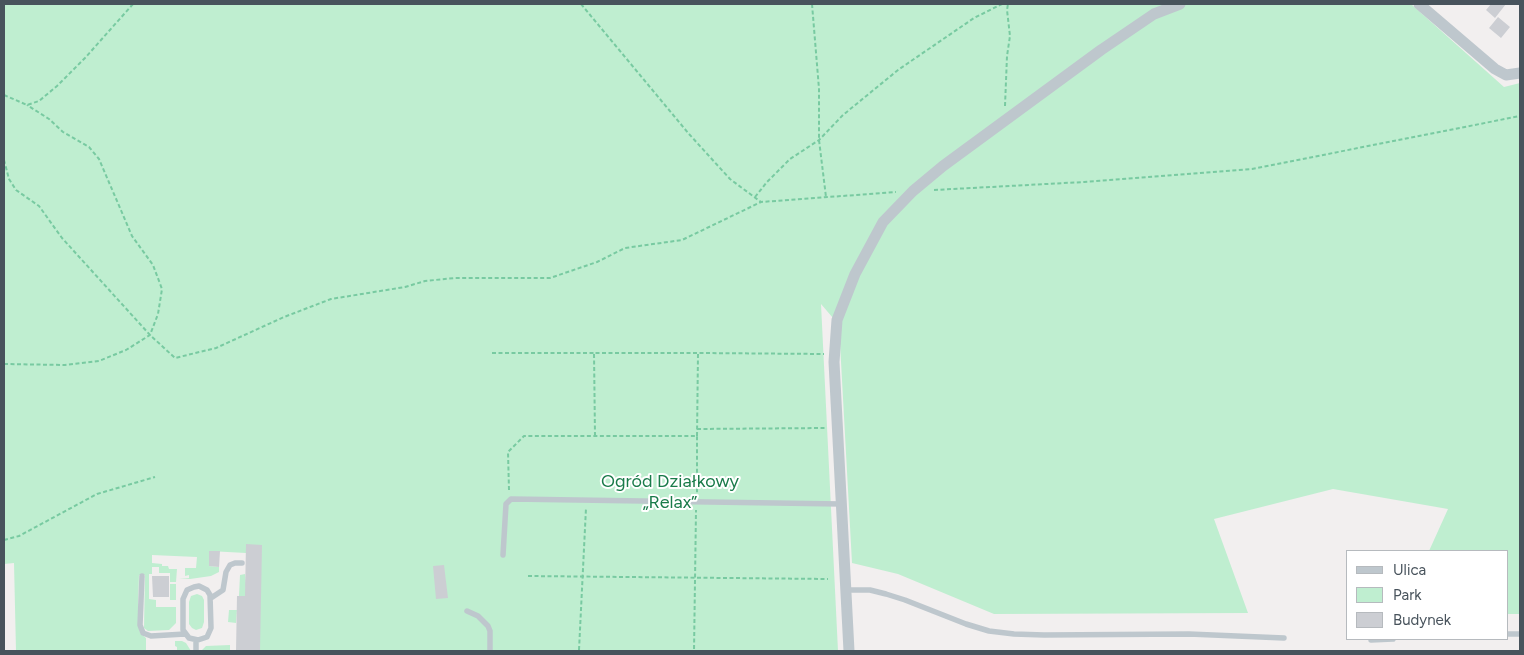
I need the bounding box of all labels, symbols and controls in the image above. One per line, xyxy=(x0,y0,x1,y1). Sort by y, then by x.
park label: Ogród Działkowy „Relax” xyxy=(601,471,739,514)
legend xyxy=(1346,550,1509,640)
text: Ulica xyxy=(1393,561,1426,579)
text: Park xyxy=(1393,586,1422,604)
text: Budynek xyxy=(1393,611,1451,629)

